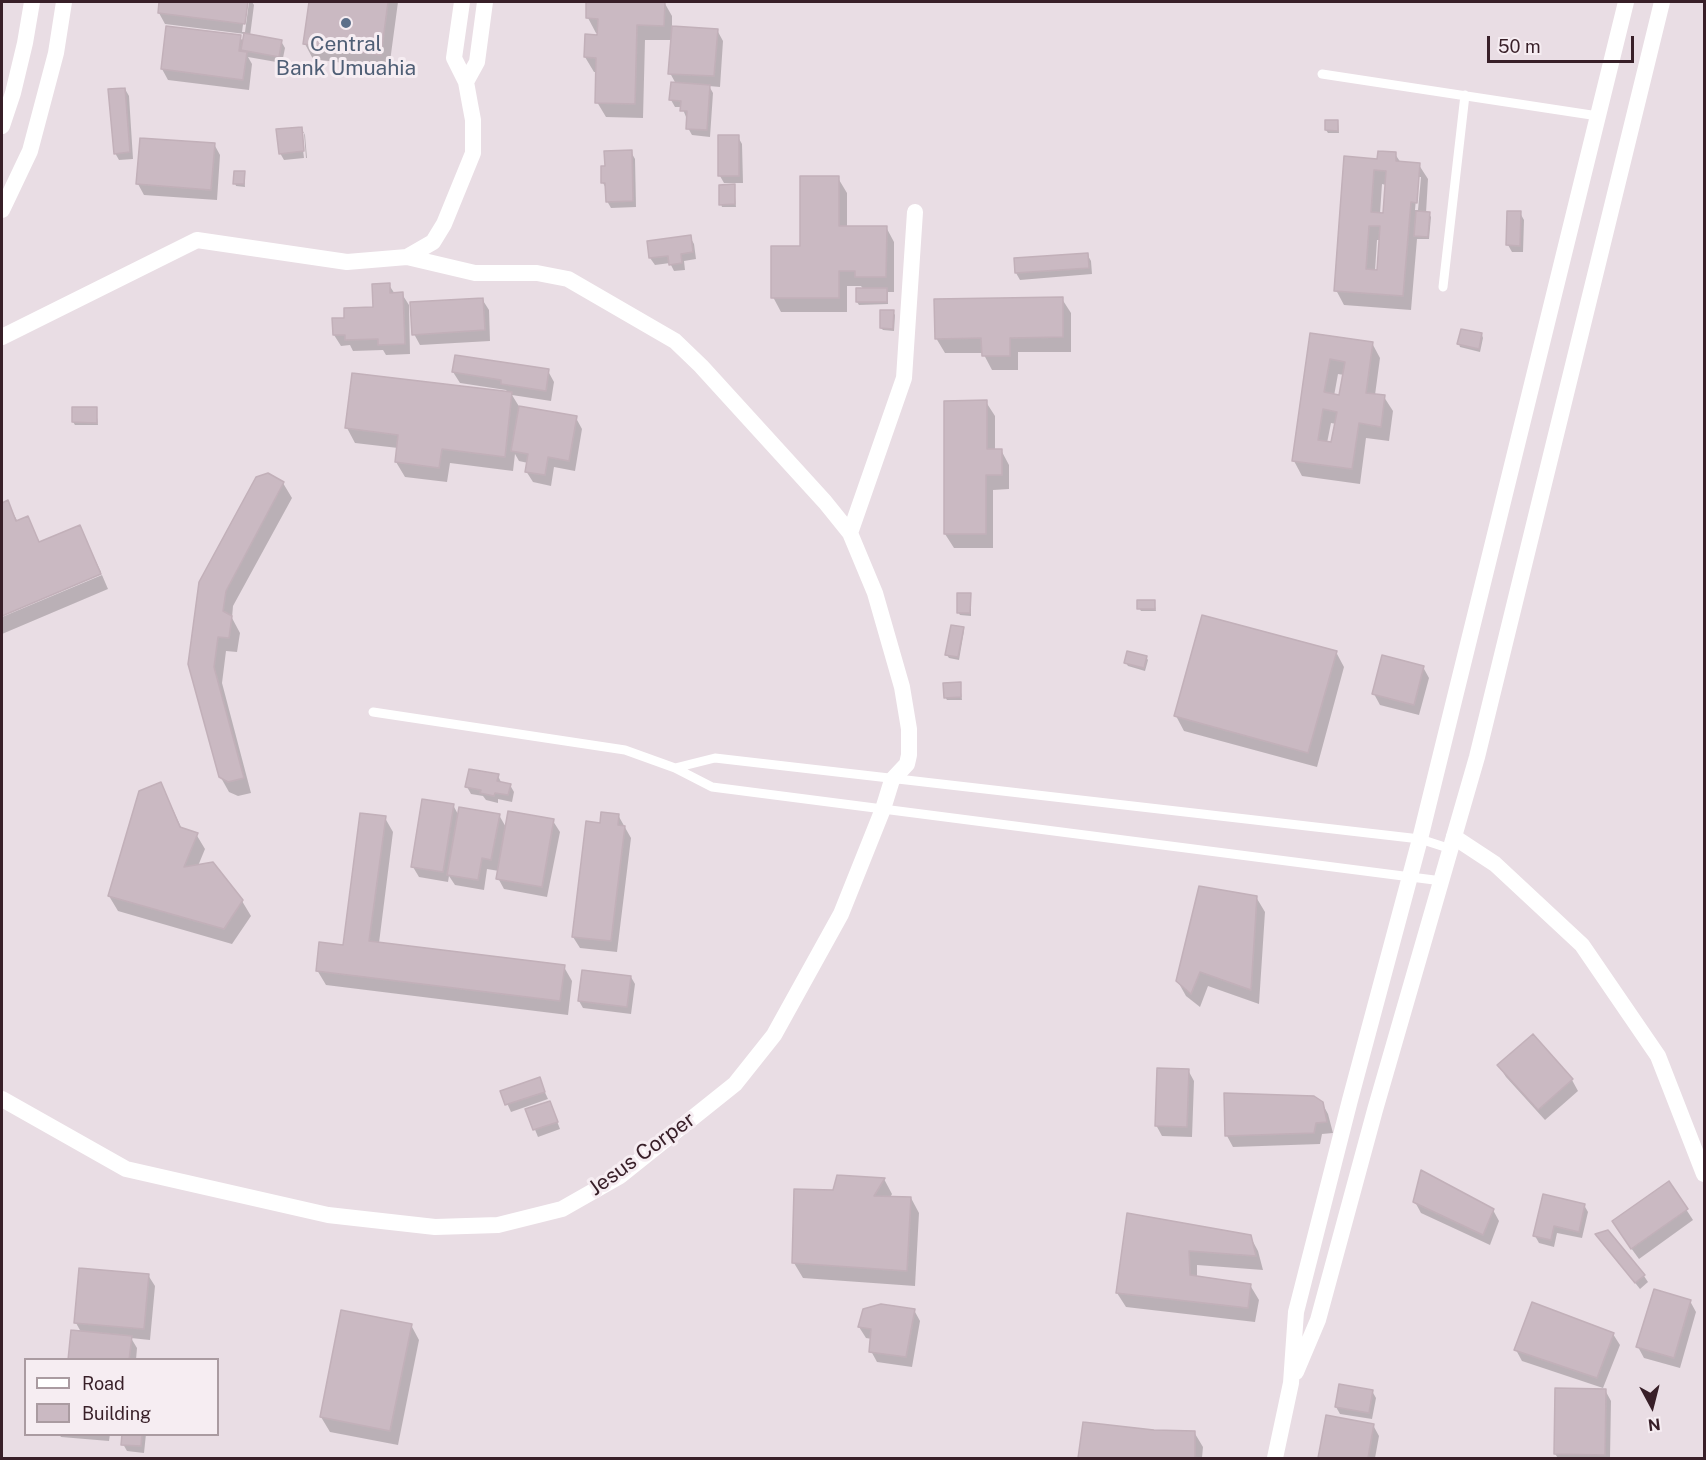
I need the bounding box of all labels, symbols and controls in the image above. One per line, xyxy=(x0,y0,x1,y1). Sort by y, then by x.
marker: Central Bank Umuahia xyxy=(339,16,353,30)
scale bar xyxy=(1490,24,1637,62)
place label: Central Bank Umuahia xyxy=(276,32,416,82)
text: 50 m xyxy=(1498,36,1541,57)
street label: Jesus Corper xyxy=(584,1107,700,1201)
legend xyxy=(24,1358,219,1436)
text: Road xyxy=(82,1373,125,1394)
north arrow xyxy=(1622,1376,1682,1436)
text: Building xyxy=(82,1403,151,1424)
text: N xyxy=(1647,1414,1662,1435)

